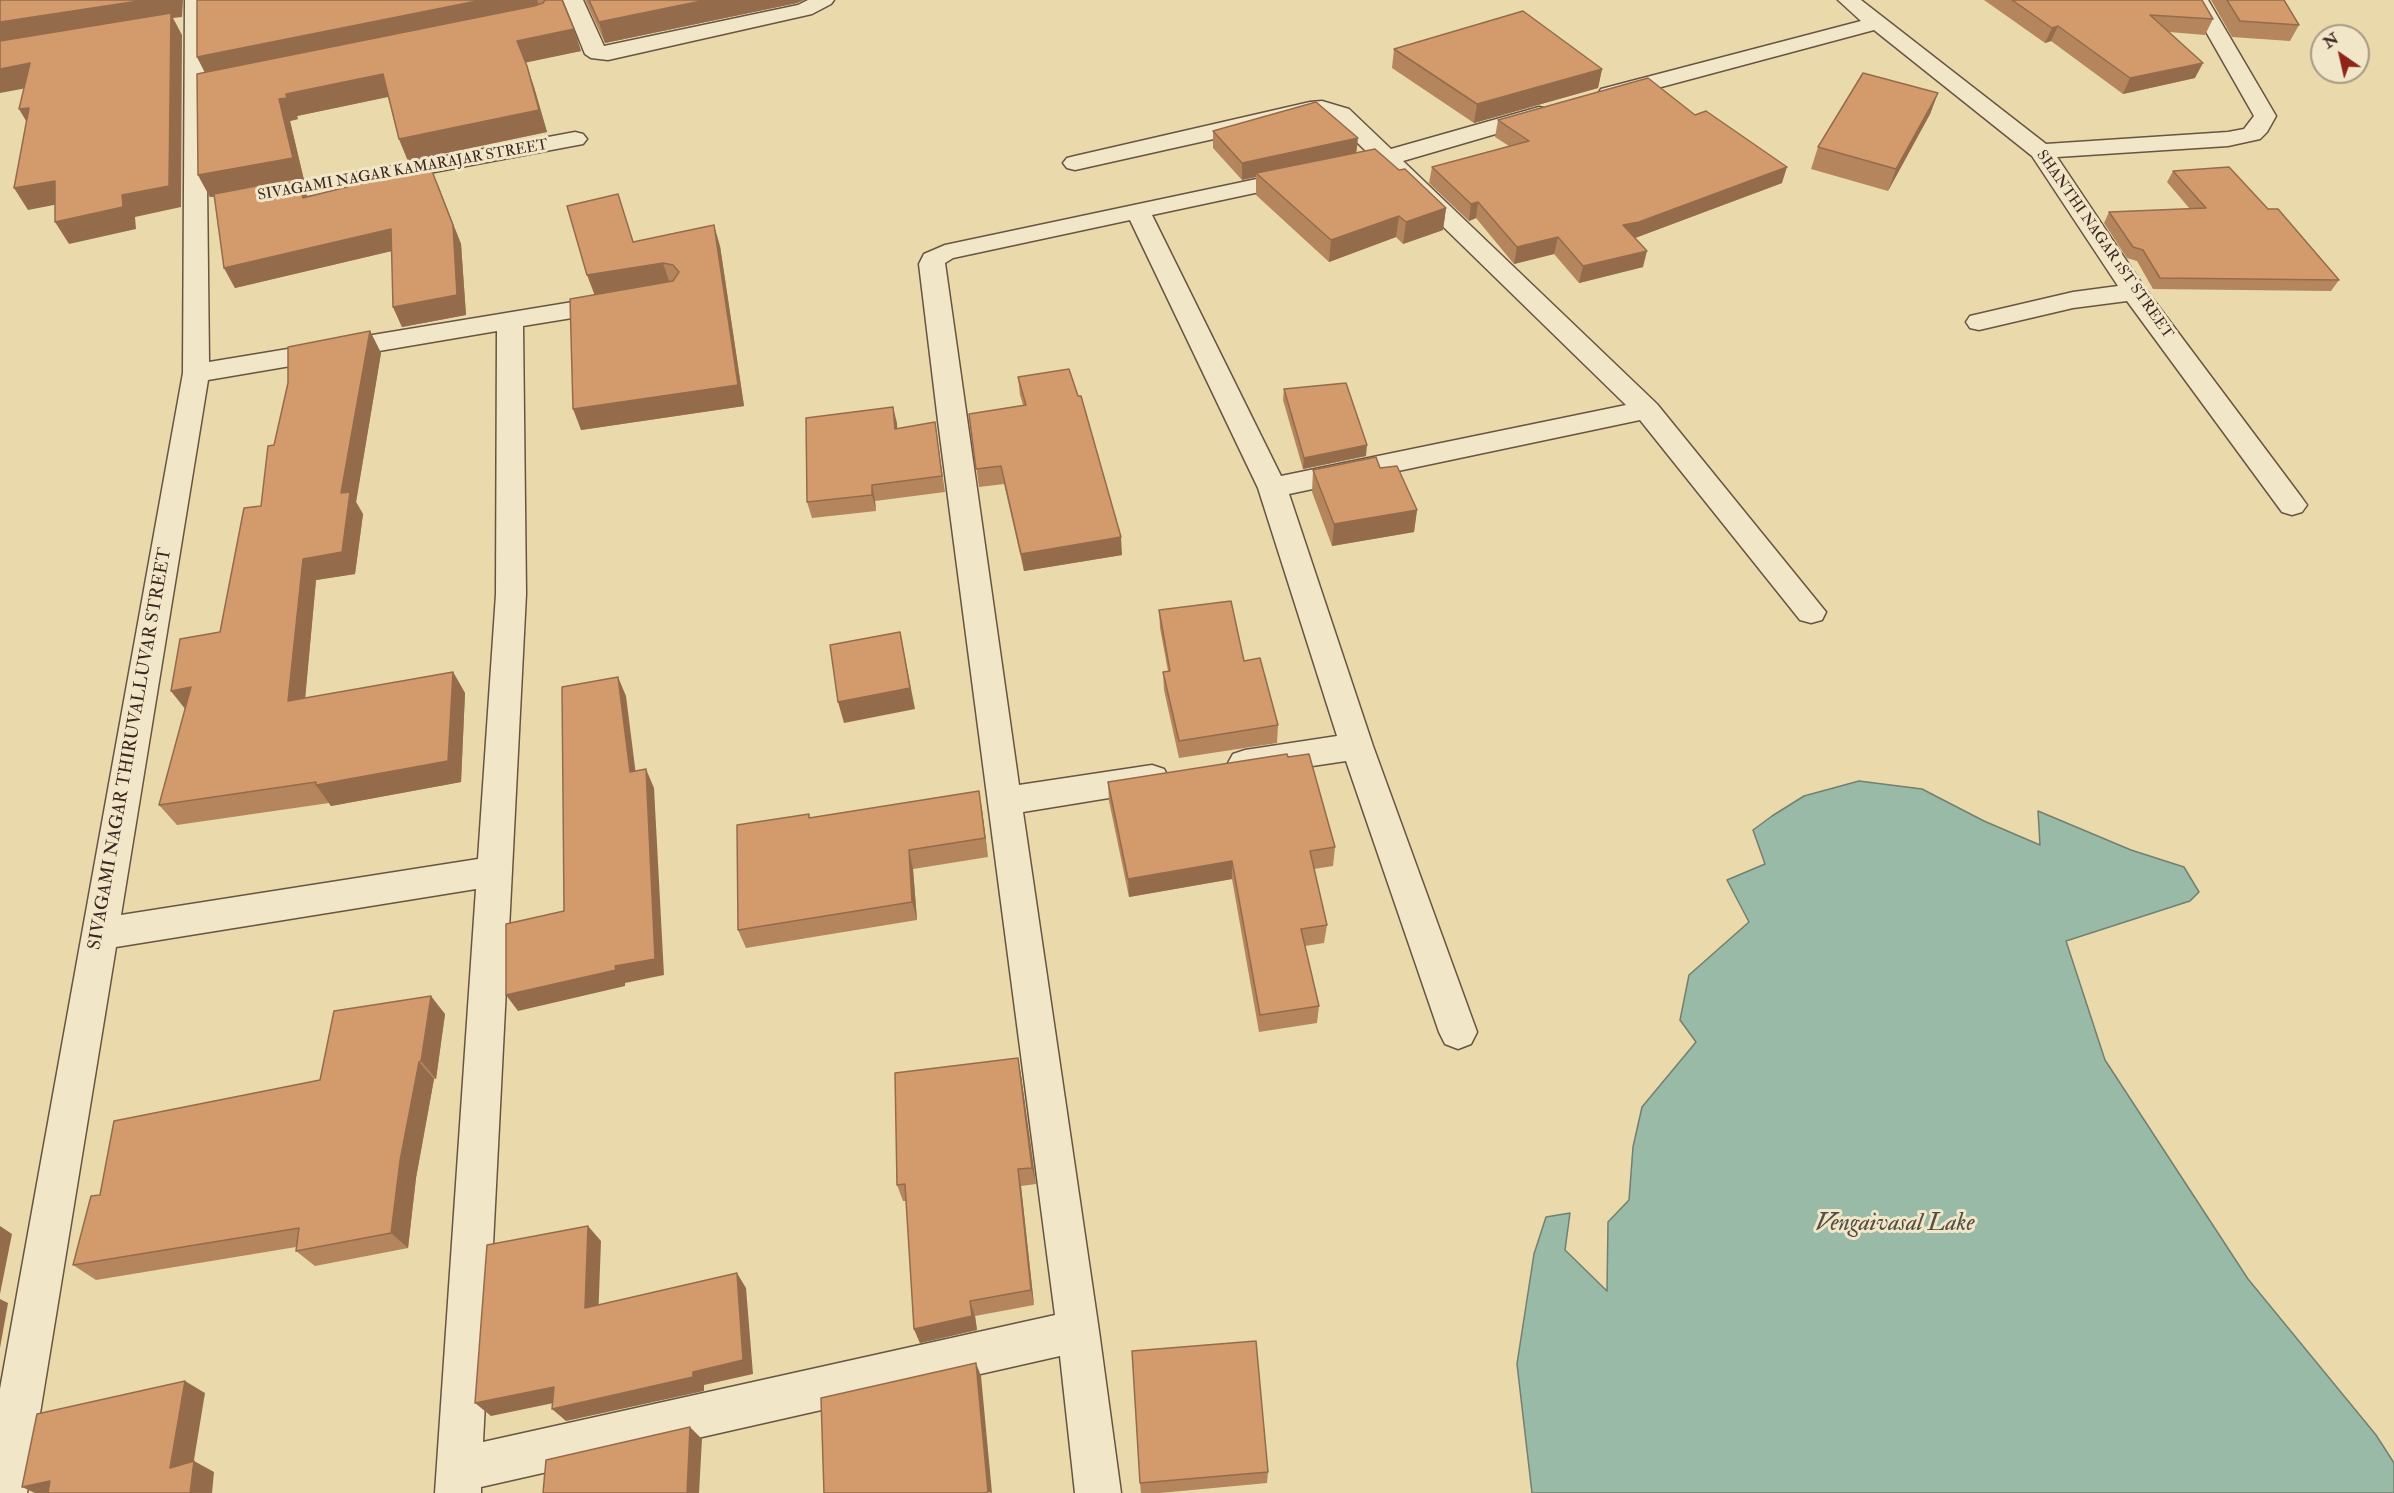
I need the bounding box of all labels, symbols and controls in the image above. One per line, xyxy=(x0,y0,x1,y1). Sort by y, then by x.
north arrow xyxy=(2310,24,2370,84)
text: N xyxy=(2320,28,2343,53)
street label: SIVAGAMI NAGAR KAMARAJAR STREET xyxy=(256,137,550,205)
street label: SHANTHI NAGAR 1ST STREET xyxy=(2032,147,2176,343)
street label: SIVAGAMI NAGAR THIRUVALLUVAR STREET xyxy=(85,546,177,952)
water label: Vengaivasal Lake xyxy=(1816,1211,1974,1239)

